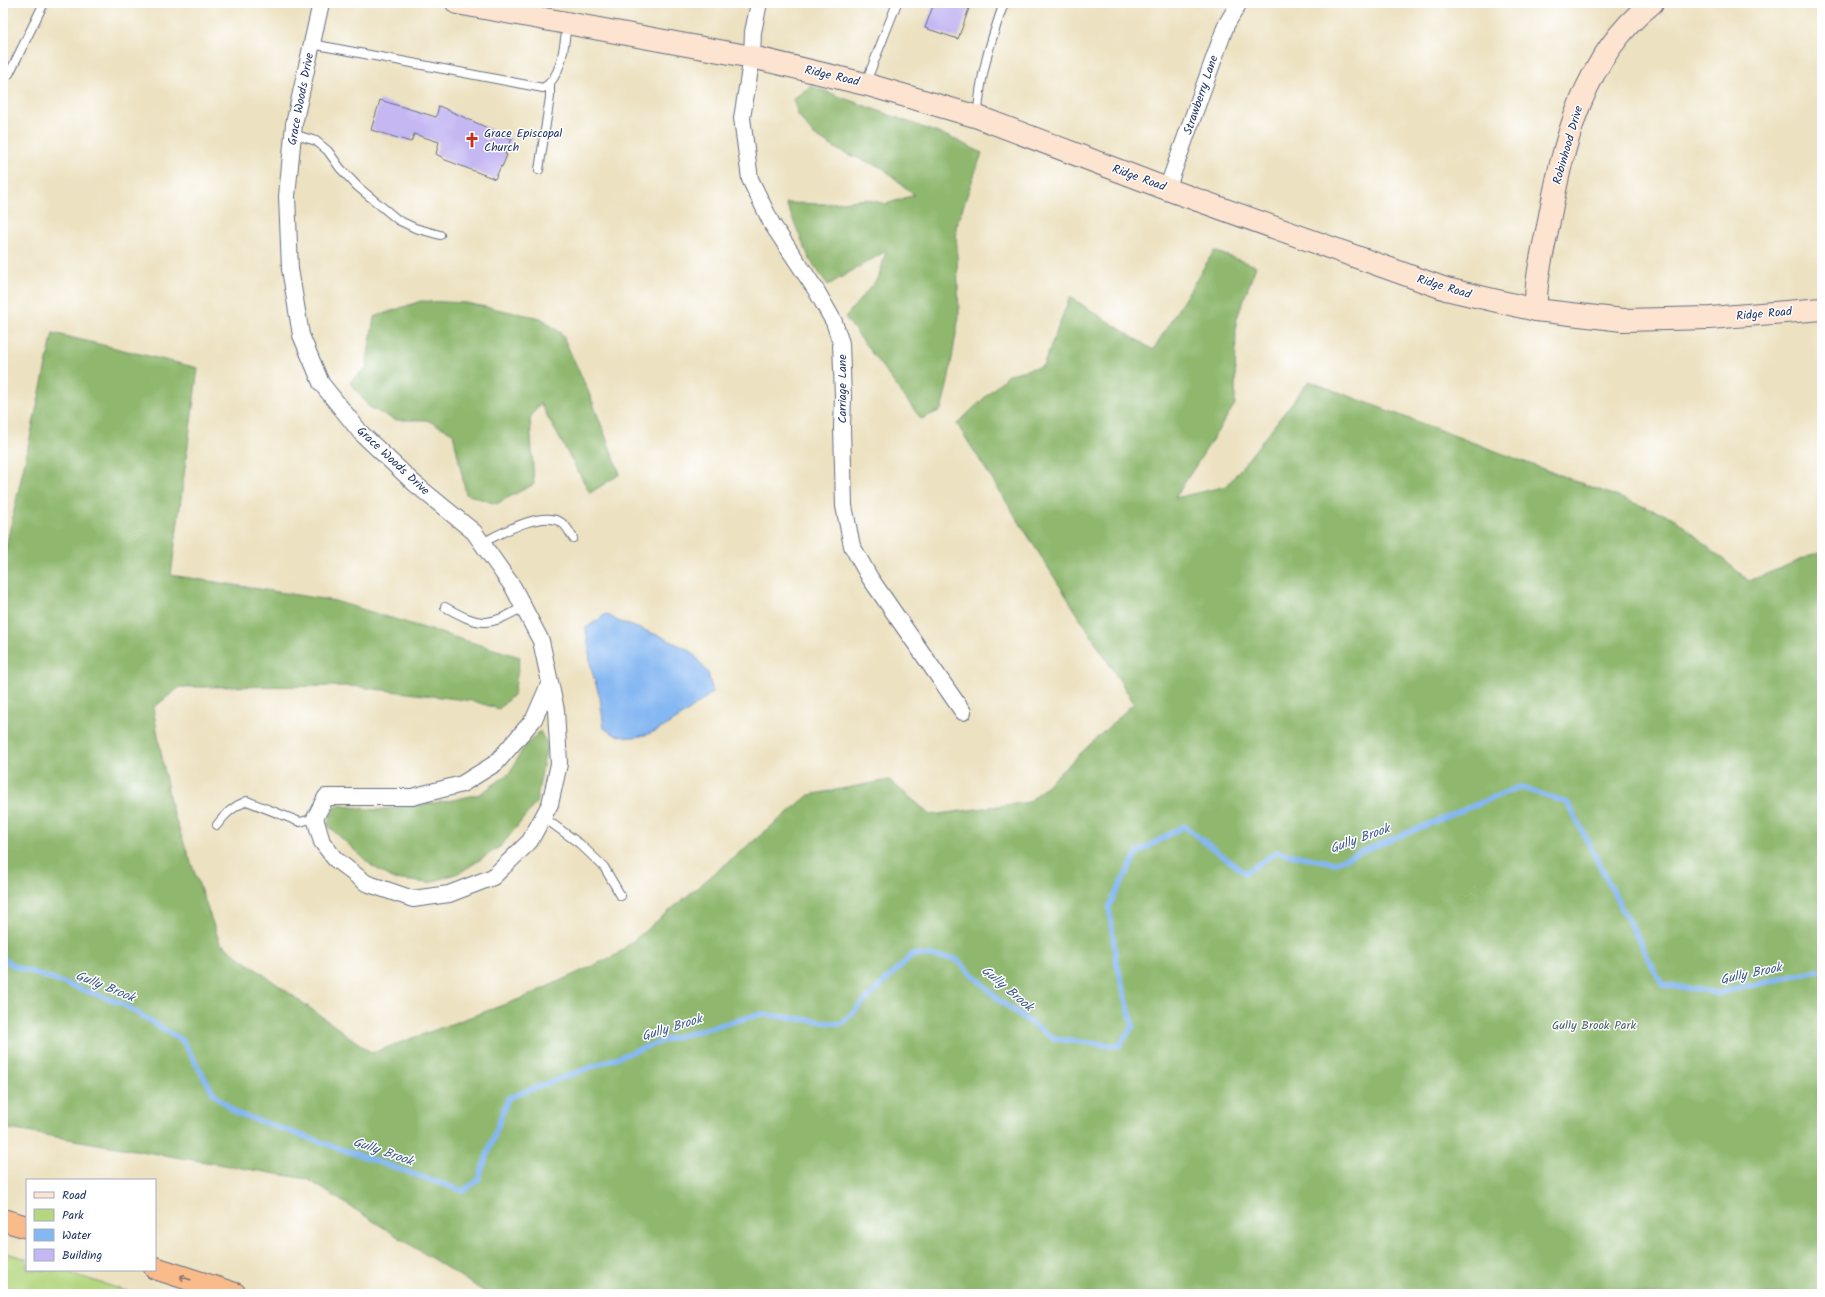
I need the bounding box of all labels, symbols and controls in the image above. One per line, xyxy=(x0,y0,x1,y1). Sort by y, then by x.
street label: Grace Woods Drive xyxy=(283,51,319,147)
street label: Strawberry Lane xyxy=(1179,52,1224,137)
street label: Ridge Road xyxy=(803,60,862,92)
street label: Robinhood Drive xyxy=(1548,103,1588,187)
place label: Grace Episcopal Church xyxy=(484,124,562,157)
church icon: Grace Episcopal Church xyxy=(463,131,481,149)
street label: Ridge Road xyxy=(1110,160,1169,197)
street label: Ridge Road xyxy=(1415,270,1474,305)
street label: Ridge Road xyxy=(1735,302,1794,326)
street label: Carriage Lane xyxy=(833,354,852,424)
street label: Grace Woods Drive xyxy=(352,422,434,500)
water label: Gully Brook xyxy=(1327,818,1395,860)
water label: Gully Brook xyxy=(1718,957,1786,991)
water label: Gully Brook xyxy=(976,961,1039,1018)
water label: Gully Brook xyxy=(72,966,140,1009)
water label: Gully Brook xyxy=(639,1008,707,1047)
park label: Gully Brook Park xyxy=(1552,1016,1636,1035)
water label: Gully Brook xyxy=(350,1132,418,1173)
legend xyxy=(26,1179,156,1271)
text: Road xyxy=(62,1186,87,1205)
text: Park xyxy=(62,1206,84,1225)
text: Water xyxy=(62,1226,92,1245)
text: Building xyxy=(62,1246,102,1265)
one-way arrow xyxy=(178,1274,191,1281)

